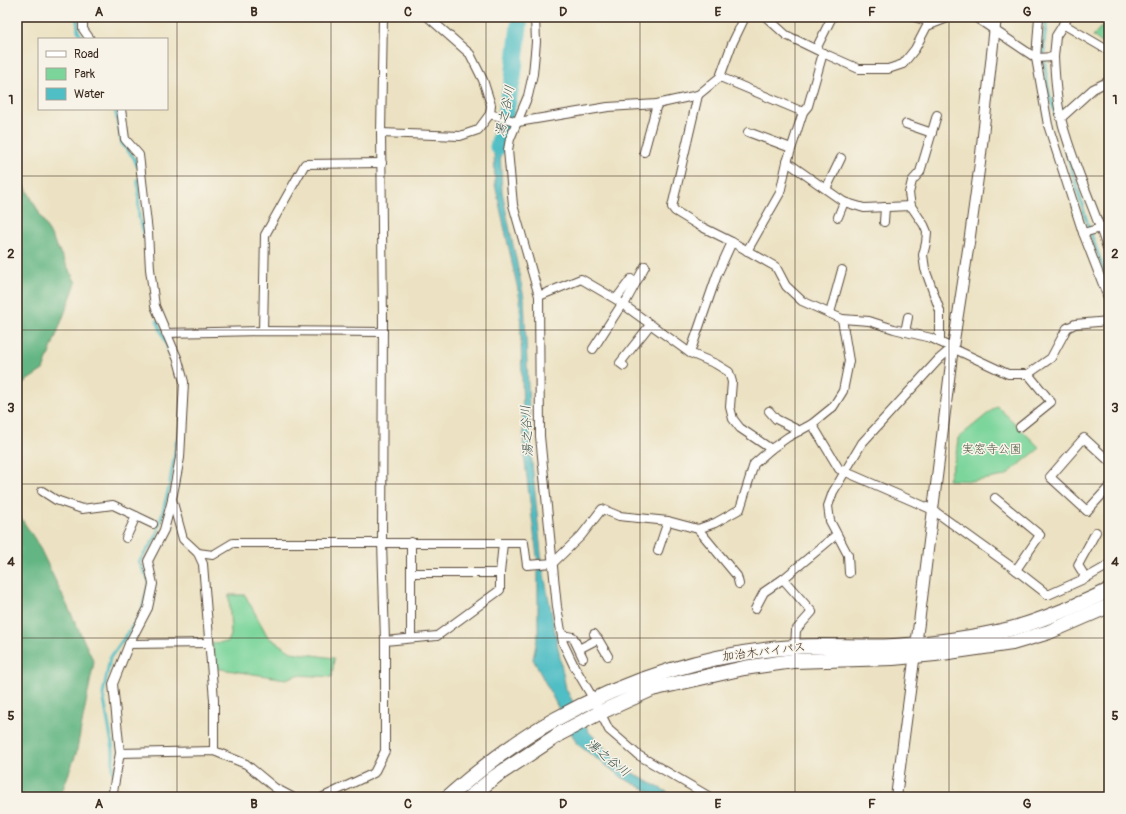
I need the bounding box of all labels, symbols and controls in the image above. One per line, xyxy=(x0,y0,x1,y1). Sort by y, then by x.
text: A xyxy=(95,4,104,20)
text: B xyxy=(250,4,258,20)
text: C xyxy=(404,4,412,20)
text: D xyxy=(559,4,567,20)
text: E xyxy=(715,4,722,20)
text: F xyxy=(868,4,876,20)
text: G xyxy=(1023,4,1032,20)
legend xyxy=(38,38,168,110)
text: Road xyxy=(74,47,99,62)
text: Park xyxy=(74,67,95,82)
water label: 湯之谷川 xyxy=(492,84,518,138)
text: Water xyxy=(74,87,105,102)
text: 1 xyxy=(8,92,14,108)
text: 1 xyxy=(1112,92,1118,108)
text: 2 xyxy=(7,246,15,262)
text: 2 xyxy=(1111,246,1119,262)
text: 3 xyxy=(7,400,15,416)
text: 3 xyxy=(1111,400,1119,416)
water label: 湯之谷川 xyxy=(518,405,536,457)
park label: 実窓寺公園 xyxy=(962,442,1022,457)
text: 4 xyxy=(7,554,15,570)
text: 4 xyxy=(1111,554,1119,570)
street label: 加治木バイパス xyxy=(722,639,806,665)
text: 5 xyxy=(7,708,15,724)
text: 5 xyxy=(1111,708,1119,724)
water label: 湯之谷川 xyxy=(583,735,633,781)
text: A xyxy=(95,796,104,812)
text: B xyxy=(250,796,258,812)
text: C xyxy=(404,796,412,812)
text: D xyxy=(559,796,567,812)
text: E xyxy=(715,796,722,812)
text: F xyxy=(868,796,876,812)
text: G xyxy=(1023,796,1032,812)

